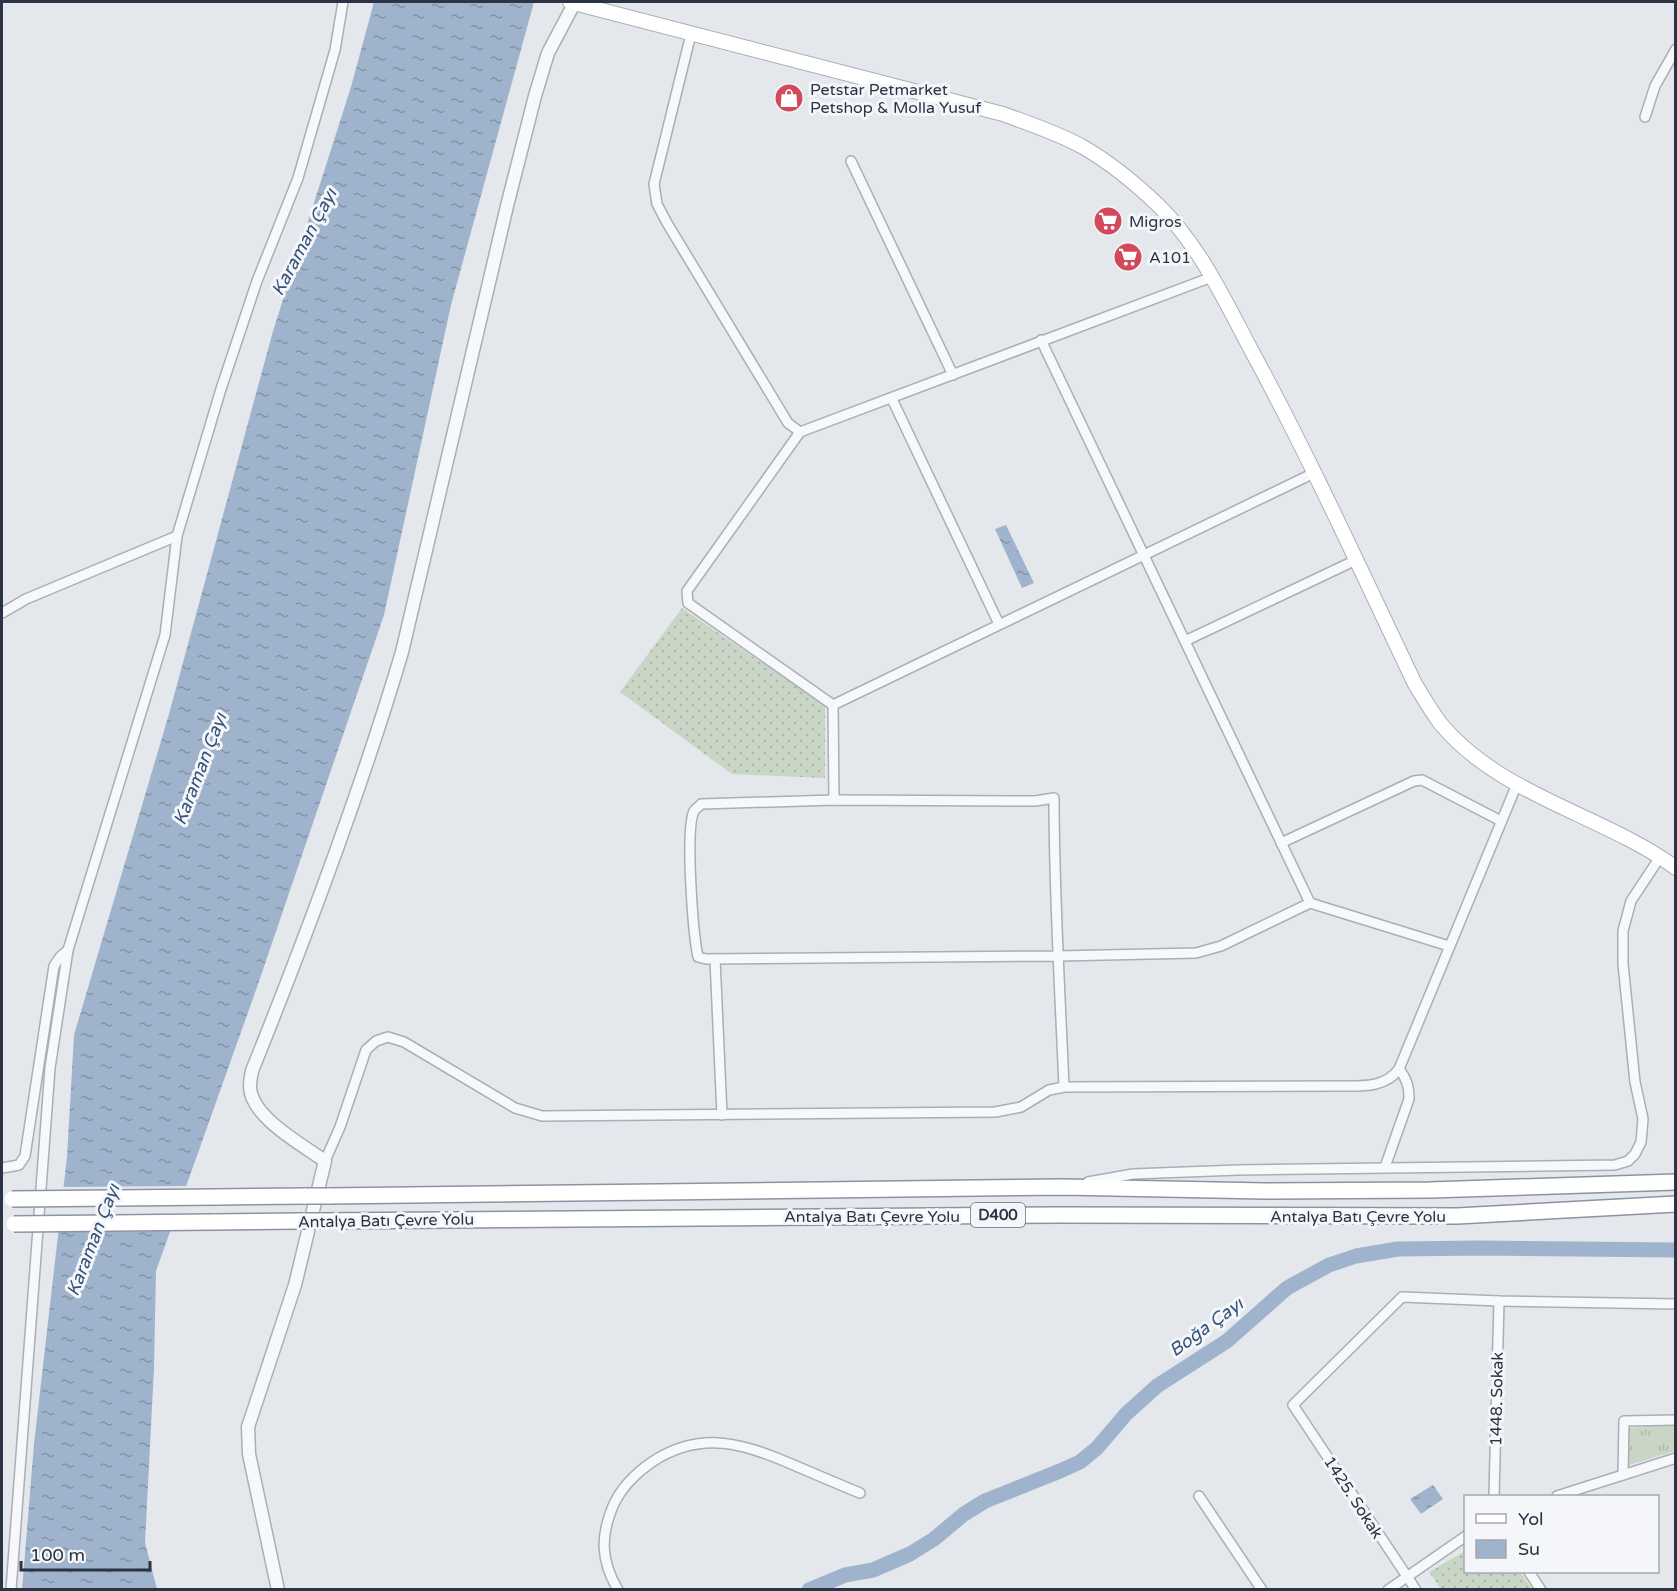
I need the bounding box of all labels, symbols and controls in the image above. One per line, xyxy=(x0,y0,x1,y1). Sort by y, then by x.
place label: Petstar Petmarket Petshop & Molla Yusuf xyxy=(810,80,982,118)
shop icon: Petstar Petmarket Petshop & Molla Yusuf xyxy=(773,82,805,114)
water label: Karaman Çayı xyxy=(267,183,342,299)
supermarket icon: Migros xyxy=(1092,205,1124,237)
place label: Migros xyxy=(1129,212,1182,232)
supermarket icon: A101 xyxy=(1112,241,1144,273)
place label: A101 xyxy=(1149,248,1191,268)
water label: Karaman Çayı xyxy=(169,709,232,828)
water label: Karaman Çayı xyxy=(62,1180,125,1299)
road number: D400 xyxy=(971,1203,1025,1227)
street label: Antalya Batı Çevre Yolu xyxy=(784,1207,960,1227)
street label: Antalya Batı Çevre Yolu xyxy=(1270,1207,1446,1227)
street label: Antalya Batı Çevre Yolu xyxy=(298,1209,474,1233)
water label: Boğa Çayı xyxy=(1165,1292,1249,1361)
street label: 1448. Sokak xyxy=(1486,1351,1508,1446)
street label: 1425. Sokak xyxy=(1319,1453,1387,1543)
legend xyxy=(1464,1495,1659,1573)
text: Yol xyxy=(1518,1508,1544,1530)
scale bar xyxy=(21,1534,150,1572)
text: Su xyxy=(1518,1538,1540,1560)
text: 100 m xyxy=(30,1544,85,1566)

